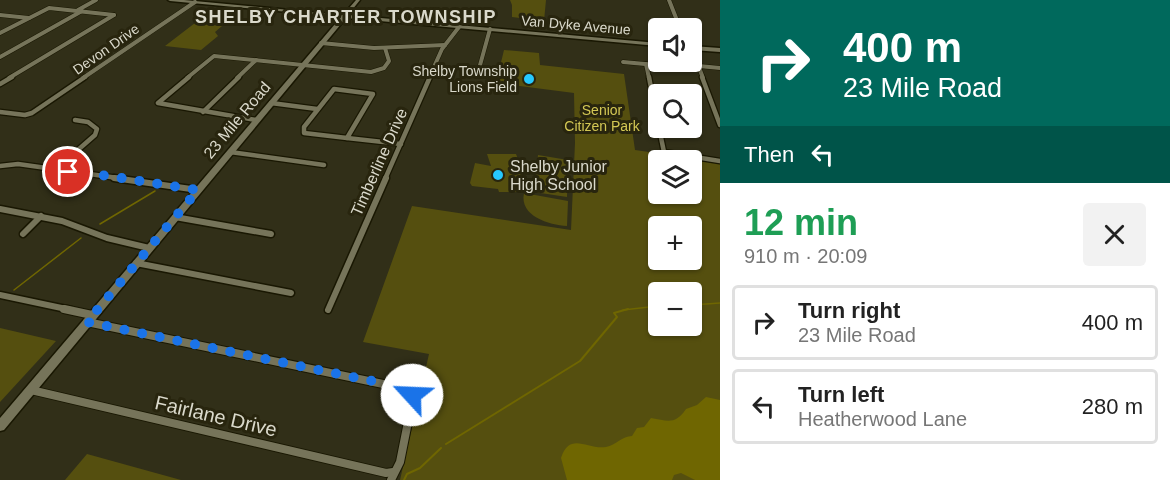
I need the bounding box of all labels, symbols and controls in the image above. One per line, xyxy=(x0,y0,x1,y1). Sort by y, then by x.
district label: SHELBY CHARTER TOWNSHIP xyxy=(195,7,497,27)
street label: Van Dyke Avenue xyxy=(521,12,632,38)
map controls xyxy=(648,18,702,336)
button: sound xyxy=(648,18,702,72)
street label: Devon Drive xyxy=(70,20,142,78)
icon: right xyxy=(744,24,822,102)
text: 400 m xyxy=(843,24,962,71)
place label: Shelby Township Lions Field xyxy=(412,63,517,95)
marker: Shelby Township Lions Field xyxy=(522,72,536,86)
text: 23 Mile Road xyxy=(843,73,1002,103)
street label: 23 Mile Road xyxy=(200,78,274,162)
button: search xyxy=(648,84,702,138)
park label: Senior Citizen Park xyxy=(564,102,641,134)
street label: Timberline Drive xyxy=(348,106,410,218)
icon: left xyxy=(806,138,839,171)
text: Then xyxy=(744,142,794,167)
pin xyxy=(42,146,93,197)
button: layers xyxy=(648,150,702,204)
icon: arrive xyxy=(51,155,84,188)
place label: Shelby Junior High School xyxy=(510,158,608,193)
marker: Shelby Junior High School xyxy=(491,168,505,182)
text: 12 min xyxy=(744,202,858,243)
button: close xyxy=(1083,203,1146,266)
button: + xyxy=(648,216,702,270)
text: 910 m · 20:09 xyxy=(744,245,867,267)
button: − xyxy=(648,282,702,336)
text: Turn right xyxy=(798,298,900,323)
icon: right xyxy=(747,306,780,339)
text: 400 m xyxy=(1082,310,1143,335)
text: 23 Mile Road xyxy=(798,324,916,346)
position arrow xyxy=(380,363,444,427)
text: Turn left xyxy=(798,382,884,407)
icon: left xyxy=(747,390,780,423)
street label: Fairlane Drive xyxy=(153,391,279,441)
text: 280 m xyxy=(1082,394,1143,419)
text: Heatherwood Lane xyxy=(798,408,967,430)

